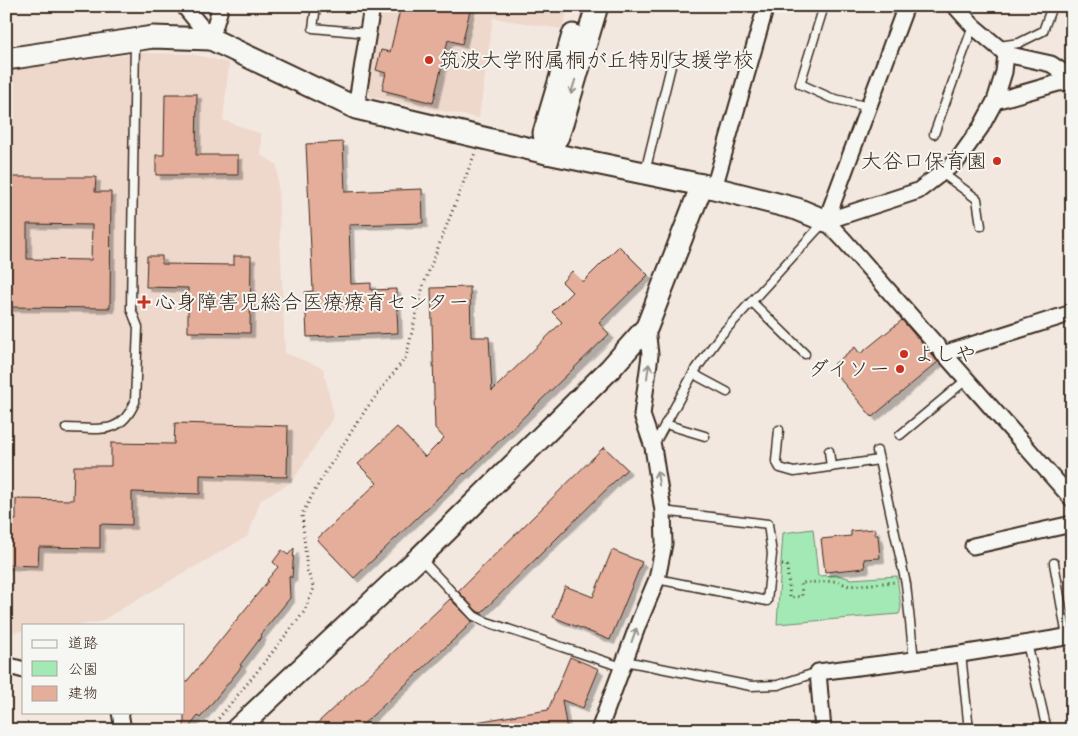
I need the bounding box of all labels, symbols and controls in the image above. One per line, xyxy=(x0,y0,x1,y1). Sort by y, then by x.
place label: 筑波大学附属桐が丘特別支援学校 xyxy=(439,47,754,73)
marker: 筑波大学附属桐が丘特別支援学校 xyxy=(423,54,435,66)
one-way arrow xyxy=(568,78,578,94)
place label: 大谷口保育園 xyxy=(861,148,987,174)
marker: 大谷口保育園 xyxy=(991,155,1003,167)
place label: 心身障害児総合医療療育センター xyxy=(155,289,469,315)
marker: 心身障害児総合医療療育センター xyxy=(137,295,151,309)
place label: よしや xyxy=(914,341,977,367)
marker: よしや xyxy=(898,348,910,360)
place label: ダイソー xyxy=(808,356,890,382)
one-way arrow xyxy=(643,363,653,379)
marker: ダイソー xyxy=(894,363,906,375)
one-way arrow xyxy=(652,470,662,486)
legend xyxy=(22,624,185,714)
one-way arrow xyxy=(630,628,639,643)
text: 道路 xyxy=(68,634,98,653)
text: 公園 xyxy=(68,660,98,679)
text: 建物 xyxy=(68,684,98,703)

